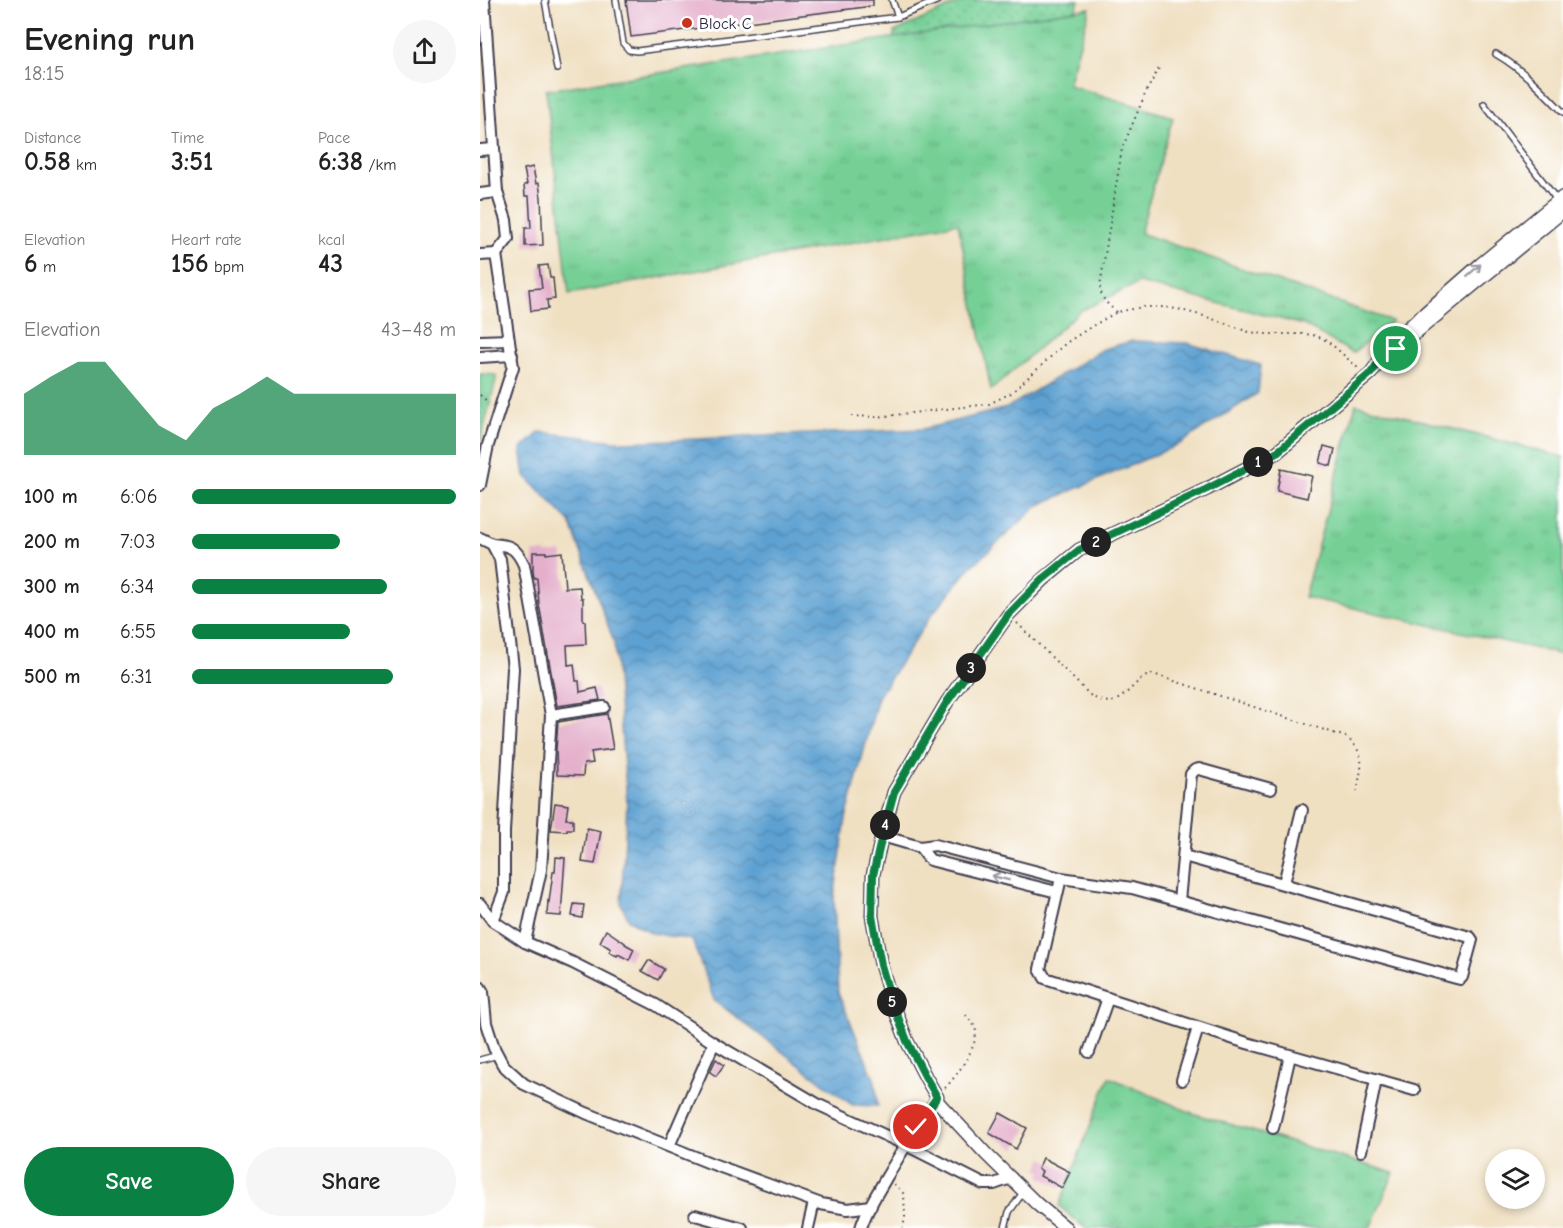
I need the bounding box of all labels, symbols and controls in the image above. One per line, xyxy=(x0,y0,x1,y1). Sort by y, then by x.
place label: Block C xyxy=(699,15,752,33)
marker: Block C xyxy=(680,16,694,30)
text: Evening run xyxy=(24,20,195,58)
button: share xyxy=(393,20,456,83)
text: 18:15 xyxy=(24,62,65,85)
text: Distance xyxy=(24,129,81,147)
text: Time xyxy=(171,129,204,147)
text: Pace xyxy=(318,129,350,147)
text: 0.58 xyxy=(24,147,71,177)
text: 3:51 xyxy=(171,147,213,177)
text: 6:38 xyxy=(318,147,363,177)
text: km xyxy=(71,156,97,174)
text: /km xyxy=(363,156,396,174)
text: Elevation xyxy=(24,231,85,249)
text: Heart rate xyxy=(171,231,242,249)
text: kcal xyxy=(318,231,345,249)
text: 6 xyxy=(24,249,38,279)
text: 156 xyxy=(171,249,209,279)
text: 43 xyxy=(318,249,343,279)
text: m xyxy=(38,258,56,276)
text: bpm xyxy=(209,258,244,276)
one-way arrow xyxy=(1466,263,1481,277)
text: Elevation xyxy=(24,318,101,341)
text: 43–48 m xyxy=(381,318,456,341)
pin xyxy=(1370,323,1421,374)
icon: arrive xyxy=(1379,332,1412,365)
pin: 1 xyxy=(1243,447,1273,477)
text: 1 xyxy=(1255,453,1261,471)
text: 100 m xyxy=(24,485,78,508)
text: 6:06 xyxy=(120,485,157,508)
pin: 2 xyxy=(1081,527,1111,557)
text: 200 m xyxy=(24,530,80,553)
text: 7:03 xyxy=(120,530,155,553)
text: 2 xyxy=(1092,533,1100,551)
text: 300 m xyxy=(24,575,80,598)
text: 6:34 xyxy=(120,575,154,598)
text: 400 m xyxy=(24,620,79,643)
text: 6:55 xyxy=(120,620,156,643)
pin: 3 xyxy=(956,653,986,683)
text: 3 xyxy=(967,659,975,677)
text: 500 m xyxy=(24,665,81,688)
text: 6:31 xyxy=(120,665,153,688)
pin: 4 xyxy=(870,810,900,840)
text: 4 xyxy=(881,816,889,834)
one-way arrow xyxy=(991,871,1010,883)
pin: 5 xyxy=(877,987,907,1017)
text: 5 xyxy=(888,993,896,1011)
pin xyxy=(890,1101,941,1152)
icon: check xyxy=(899,1110,932,1143)
button: Save xyxy=(24,1147,234,1216)
button: Share xyxy=(246,1147,456,1216)
map controls xyxy=(1485,1149,1545,1209)
button: layers xyxy=(1485,1149,1545,1209)

